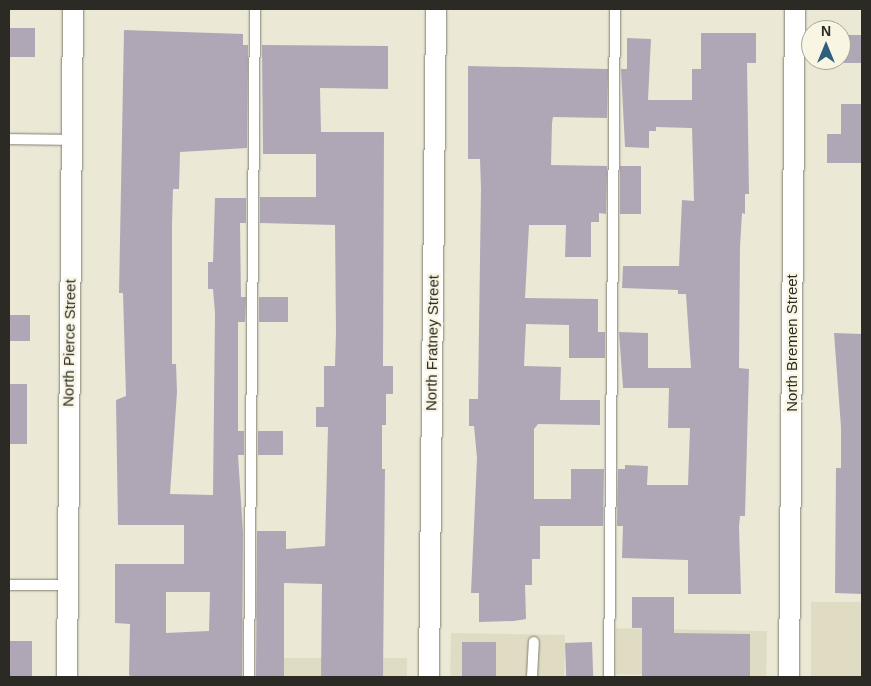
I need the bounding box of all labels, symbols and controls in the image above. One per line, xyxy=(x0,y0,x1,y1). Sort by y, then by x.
north arrow xyxy=(801,20,851,70)
text: N xyxy=(821,23,831,39)
street label: North Bremen Street xyxy=(783,274,801,412)
street label: North Fratney Street xyxy=(422,275,442,411)
street label: North Pierce Street xyxy=(59,279,79,407)

